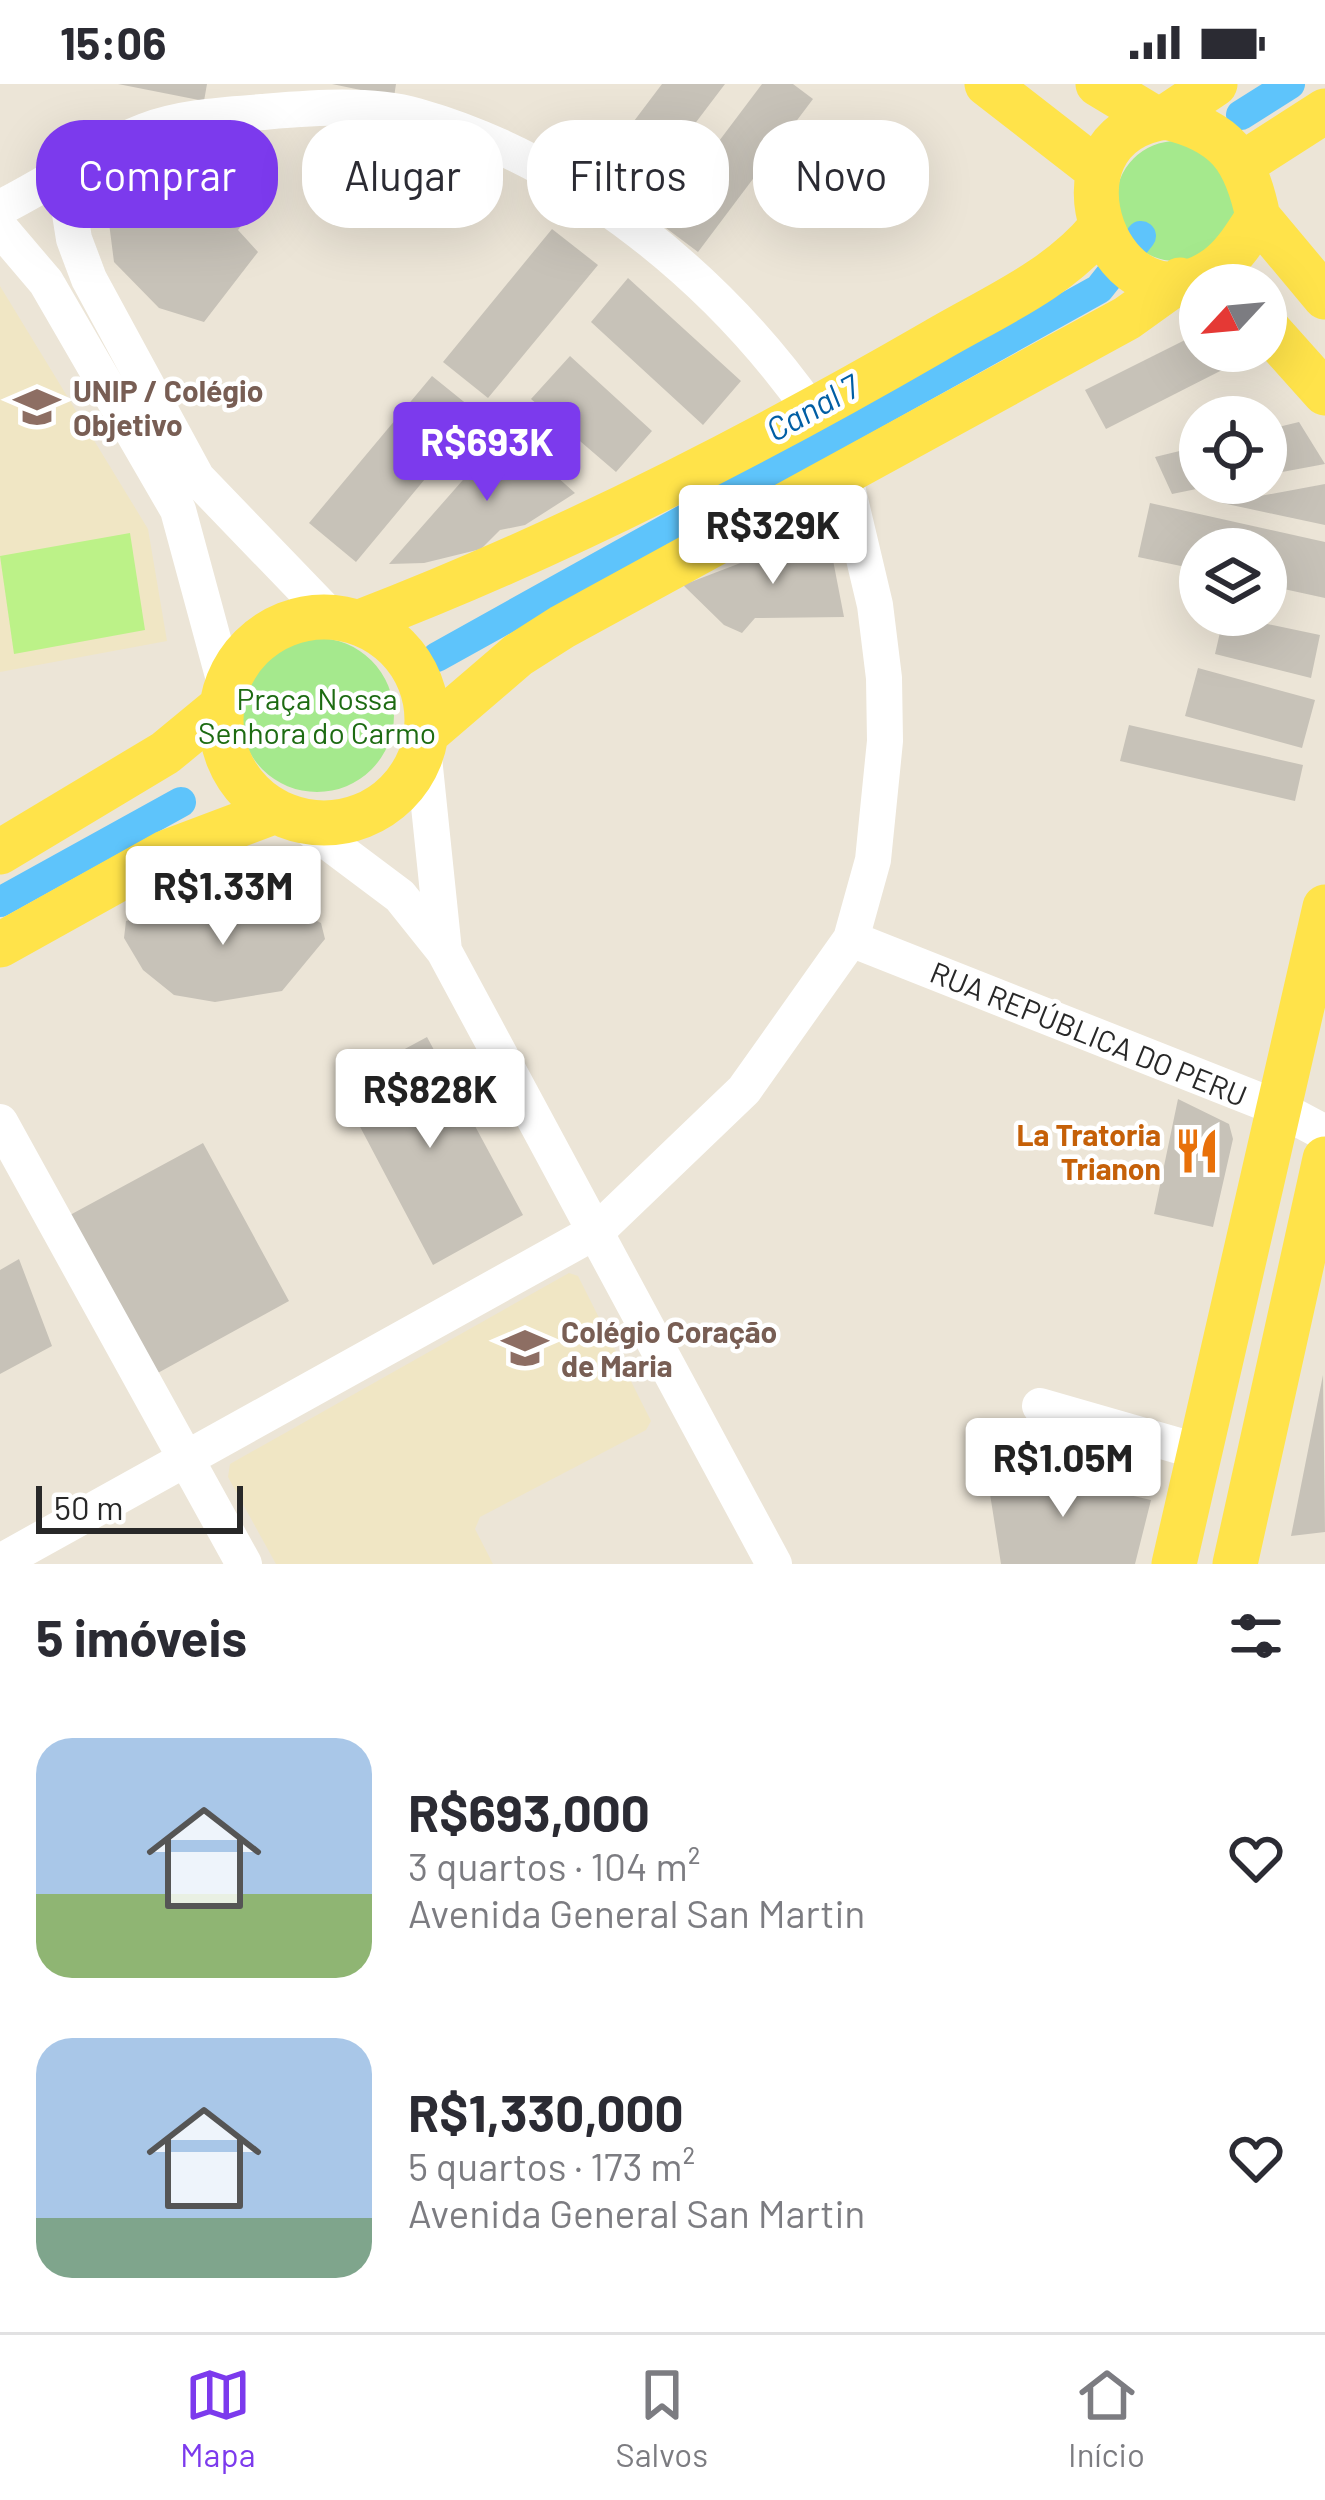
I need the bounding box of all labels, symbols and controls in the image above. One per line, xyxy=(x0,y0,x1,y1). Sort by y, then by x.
text: 15:06 xyxy=(60,15,166,69)
chip: Comprar xyxy=(36,120,278,228)
chip: Alugar xyxy=(302,120,503,228)
chip: Filtros xyxy=(527,120,729,228)
chip: Novo xyxy=(753,120,929,228)
north arrow xyxy=(1179,264,1287,372)
map controls xyxy=(1179,264,1287,636)
water label: Canal 7 xyxy=(758,364,867,449)
place label: UNIP / Colégio Objetivo xyxy=(73,372,263,442)
school or university icon: UNIP / Colégio Objetivo xyxy=(12,382,62,432)
button: locate xyxy=(1179,396,1287,504)
pin: R$693K xyxy=(389,402,585,504)
text: R$693K xyxy=(420,417,554,464)
pin: R$329K xyxy=(675,485,871,587)
text: R$329K xyxy=(706,500,840,547)
button: layers xyxy=(1179,528,1287,636)
park label: Praça Nossa Senhora do Carmo xyxy=(198,680,436,750)
pin: R$1.33M xyxy=(112,846,334,948)
text: R$1.33M xyxy=(153,861,293,908)
street label: RUA REPÚBLICA DO PERU xyxy=(925,953,1253,1113)
pin: R$828K xyxy=(332,1049,528,1151)
text: R$828K xyxy=(363,1064,497,1111)
place label: La Tratoria Trianon xyxy=(1016,1116,1161,1186)
restaurant icon: La Tratoria Trianon xyxy=(1172,1126,1222,1176)
place label: Colégio Coração de Maria xyxy=(561,1313,777,1383)
school or university icon: Colégio Coração de Maria xyxy=(500,1323,550,1373)
pin: R$1.05M xyxy=(952,1418,1174,1520)
text: R$1.05M xyxy=(993,1433,1133,1480)
scale bar xyxy=(36,1480,243,1533)
text: 50 m xyxy=(54,1487,124,1527)
icon: filters xyxy=(1223,1603,1289,1669)
text: 5 imóveis xyxy=(36,1606,247,1667)
text: R$693,000 xyxy=(408,1781,650,1842)
icon: home xyxy=(132,1786,276,1930)
icon: heart xyxy=(1223,1825,1289,1891)
text: 3 quartos · 104 m² xyxy=(408,1842,700,1889)
text: Avenida General San Martin xyxy=(408,1889,865,1936)
text: R$1,330,000 xyxy=(408,2081,684,2142)
icon: home xyxy=(132,2086,276,2230)
icon: heart xyxy=(1223,2125,1289,2191)
text: 5 quartos · 173 m² xyxy=(408,2142,695,2189)
text: Avenida General San Martin xyxy=(408,2189,865,2236)
tab: Mapa xyxy=(180,2362,256,2474)
tab: Salvos xyxy=(616,2362,708,2474)
tab: Início xyxy=(1068,2362,1145,2474)

